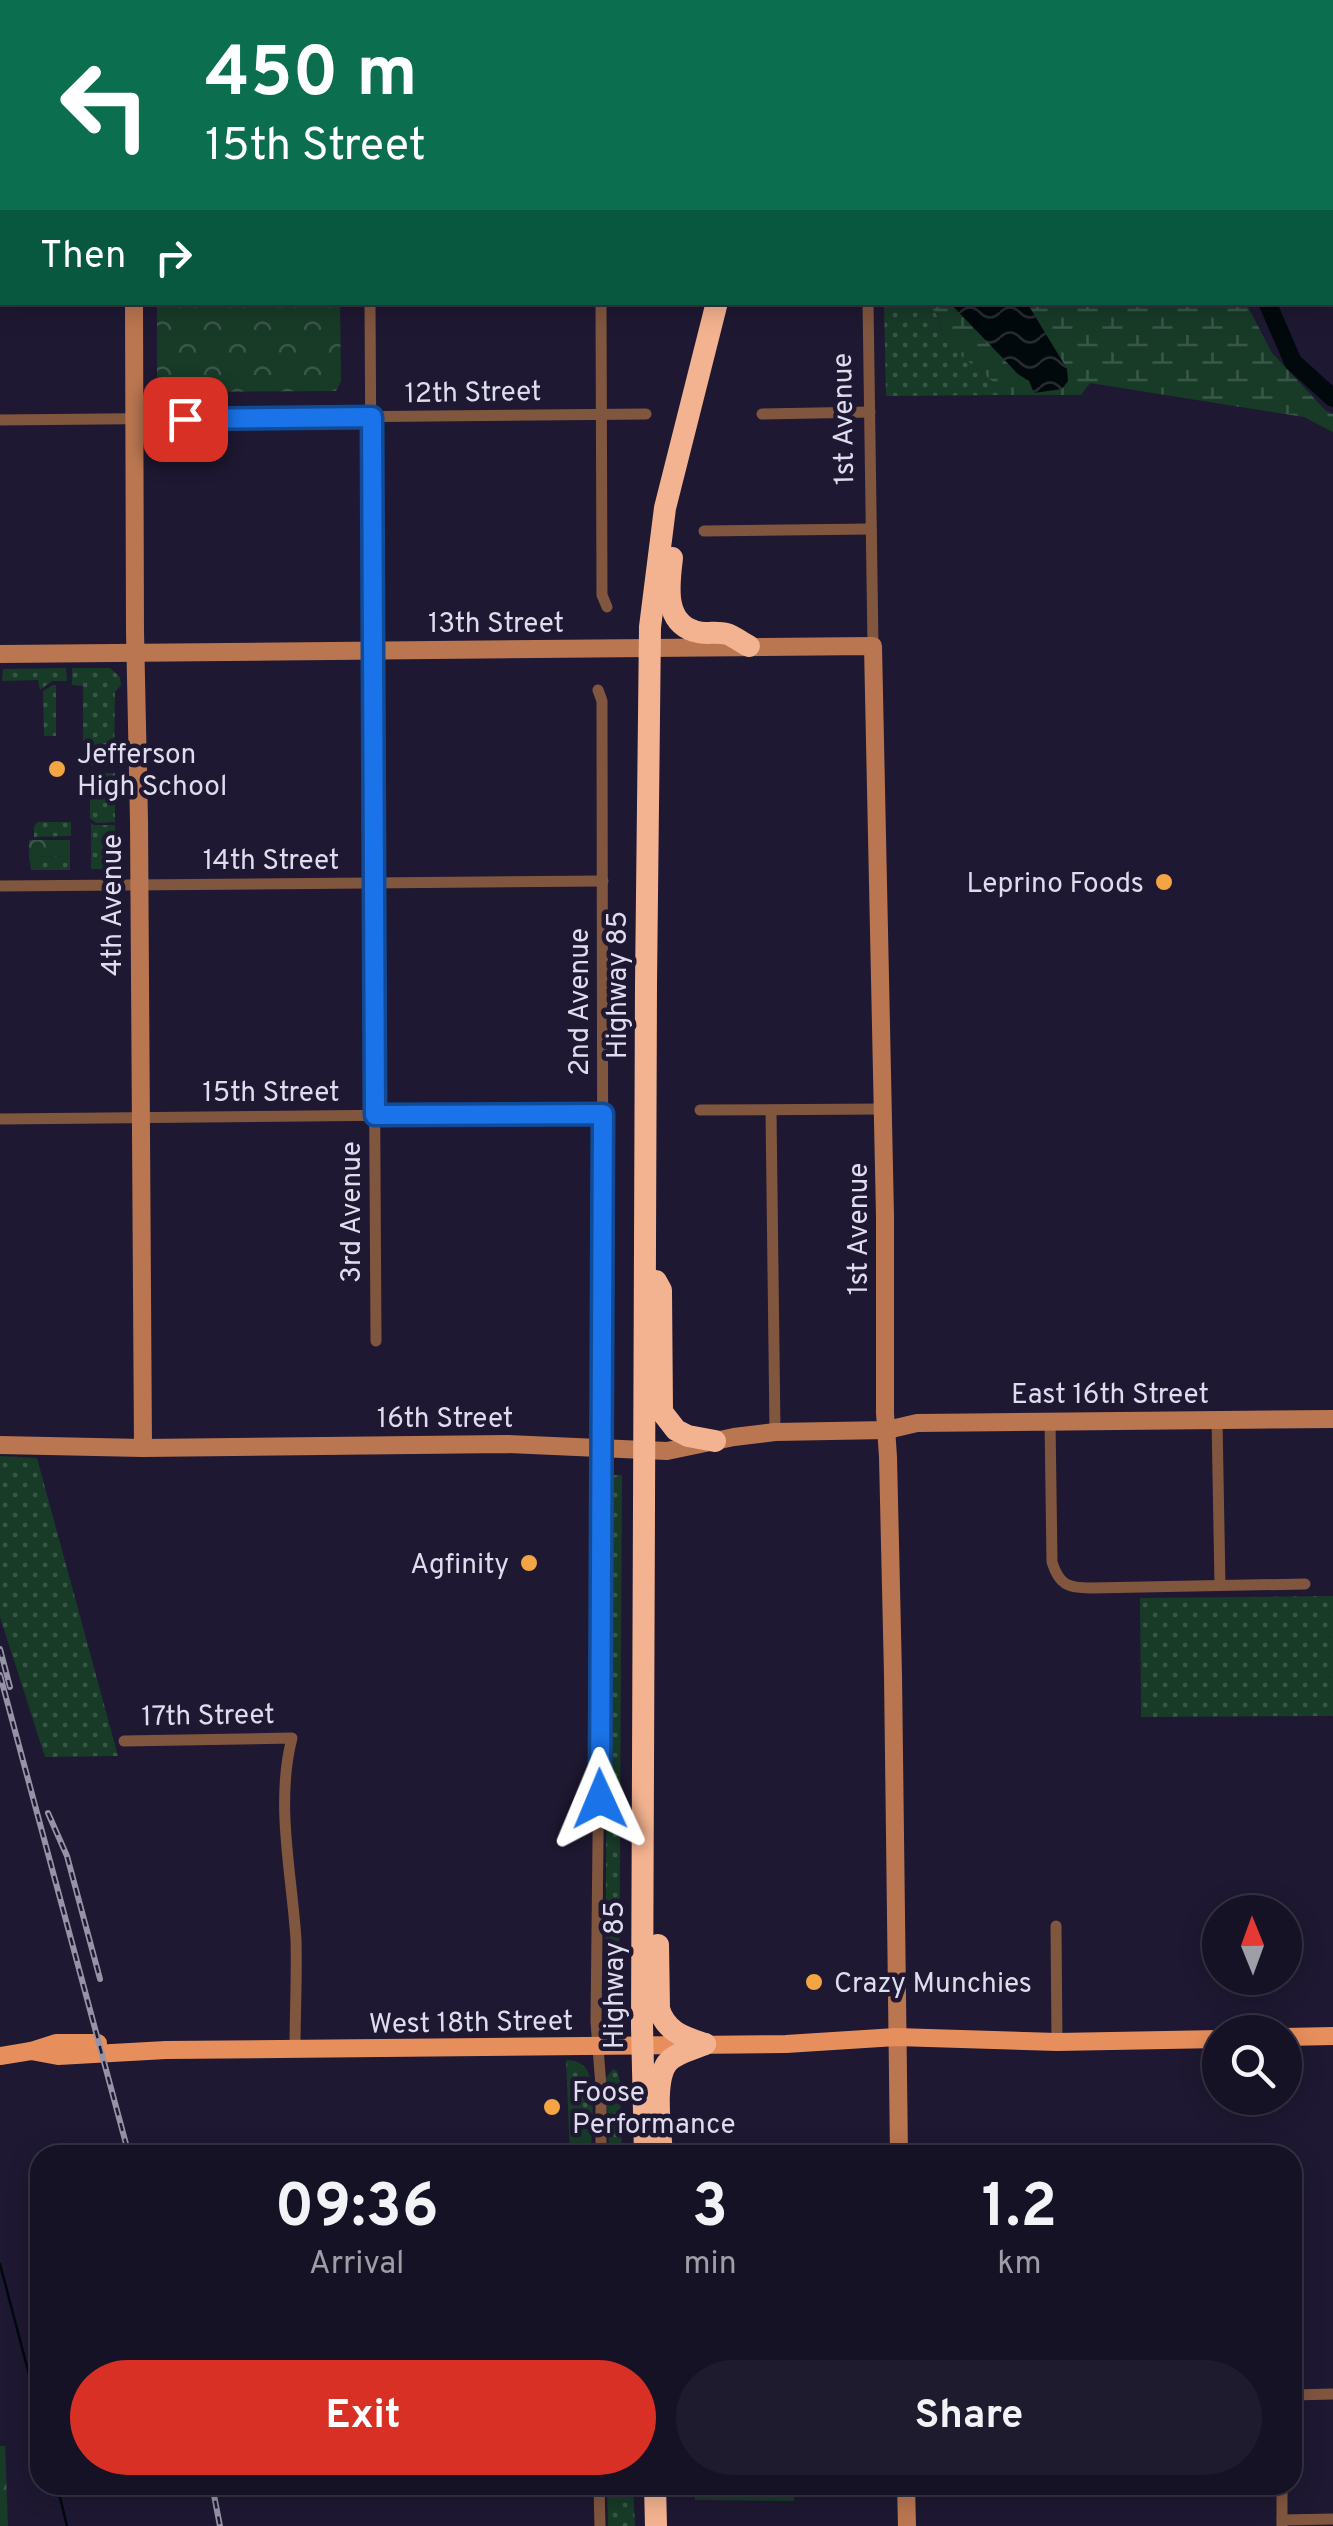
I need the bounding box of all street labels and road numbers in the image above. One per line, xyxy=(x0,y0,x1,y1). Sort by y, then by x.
street label: 1st Avenue xyxy=(826,352,864,485)
street label: 12th Street xyxy=(404,375,542,413)
street label: 13th Street xyxy=(428,607,564,643)
street label: 4th Avenue xyxy=(96,834,132,976)
street label: 14th Street xyxy=(203,844,339,880)
street label: Highway 85 xyxy=(601,911,637,1059)
street label: 2nd Avenue xyxy=(563,928,599,1076)
street label: 15th Street xyxy=(202,1076,340,1112)
street label: 3rd Avenue xyxy=(335,1141,371,1283)
street label: 1st Avenue xyxy=(842,1163,878,1295)
street label: East 16th Street xyxy=(1011,1378,1209,1414)
street label: 16th Street xyxy=(377,1402,513,1438)
street label: 17th Street xyxy=(141,1698,275,1736)
street label: Highway 85 xyxy=(598,1901,634,2049)
street label: West 18th Street xyxy=(369,2004,573,2044)

